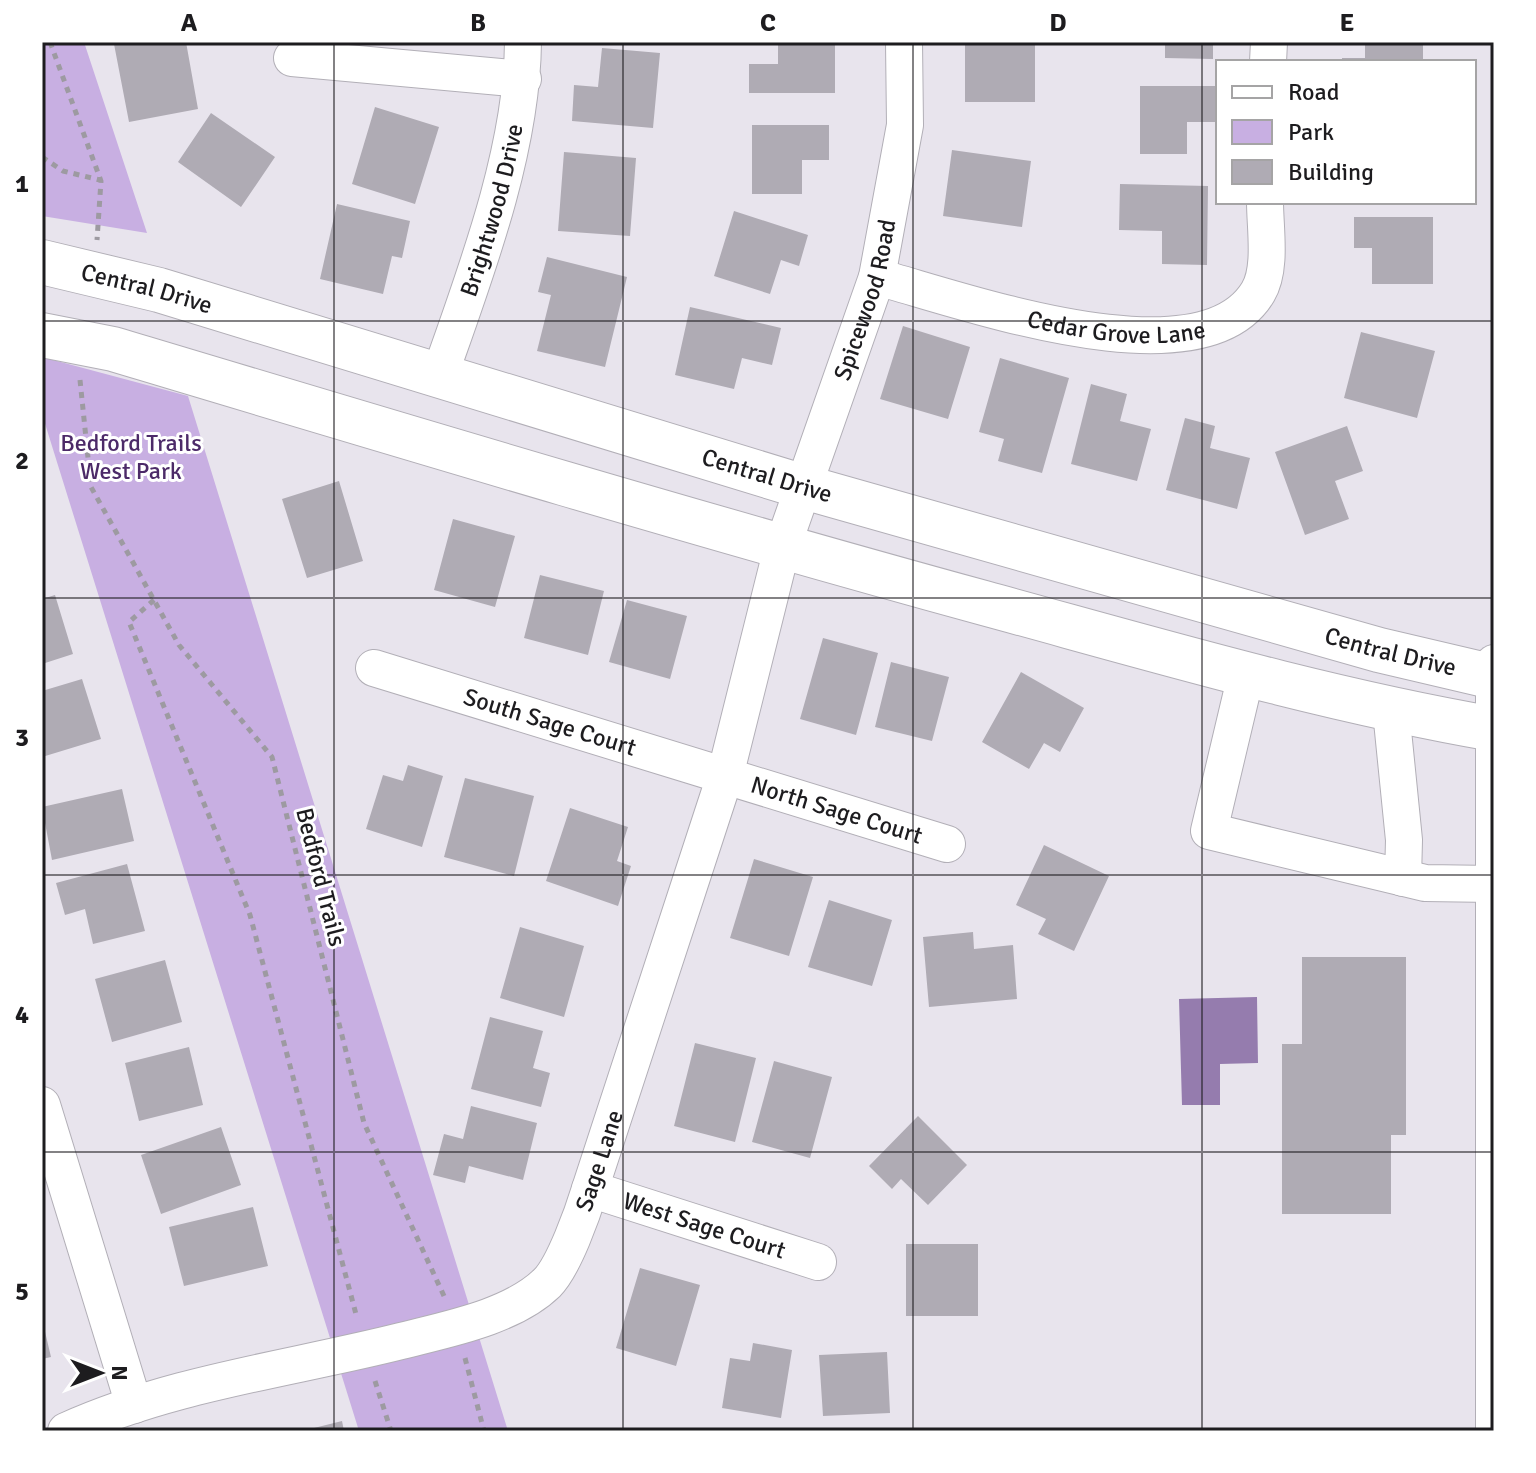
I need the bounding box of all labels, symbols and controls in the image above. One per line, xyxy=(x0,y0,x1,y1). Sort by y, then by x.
text: A xyxy=(181,7,198,39)
text: B xyxy=(470,7,486,39)
text: C xyxy=(760,7,776,39)
text: D xyxy=(1049,7,1067,39)
text: E xyxy=(1340,7,1354,39)
legend xyxy=(1216,60,1476,204)
text: Road xyxy=(1288,77,1339,107)
text: Park xyxy=(1288,117,1334,147)
street label: Brightwood Drive xyxy=(453,122,530,301)
text: Building xyxy=(1288,157,1374,187)
text: 1 xyxy=(15,168,29,200)
street label: Spicewood Road xyxy=(827,217,902,384)
street label: Central Drive xyxy=(78,257,216,320)
street label: Cedar Grove Lane xyxy=(1025,304,1208,350)
park label: Bedford Trails West Park xyxy=(60,428,202,486)
street label: Central Drive xyxy=(698,442,836,509)
text: 2 xyxy=(15,445,29,477)
street label: Central Drive xyxy=(1321,620,1459,683)
street label: South Sage Court xyxy=(460,681,640,763)
text: 3 xyxy=(15,722,29,754)
street label: North Sage Court xyxy=(747,770,926,851)
street label: Bedford Trails xyxy=(289,805,353,949)
text: 4 xyxy=(15,999,29,1031)
street label: Sage Lane xyxy=(569,1106,630,1215)
street label: West Sage Court xyxy=(619,1186,789,1266)
text: 5 xyxy=(15,1276,29,1308)
north arrow xyxy=(60,1333,140,1413)
text: N xyxy=(106,1365,133,1381)

